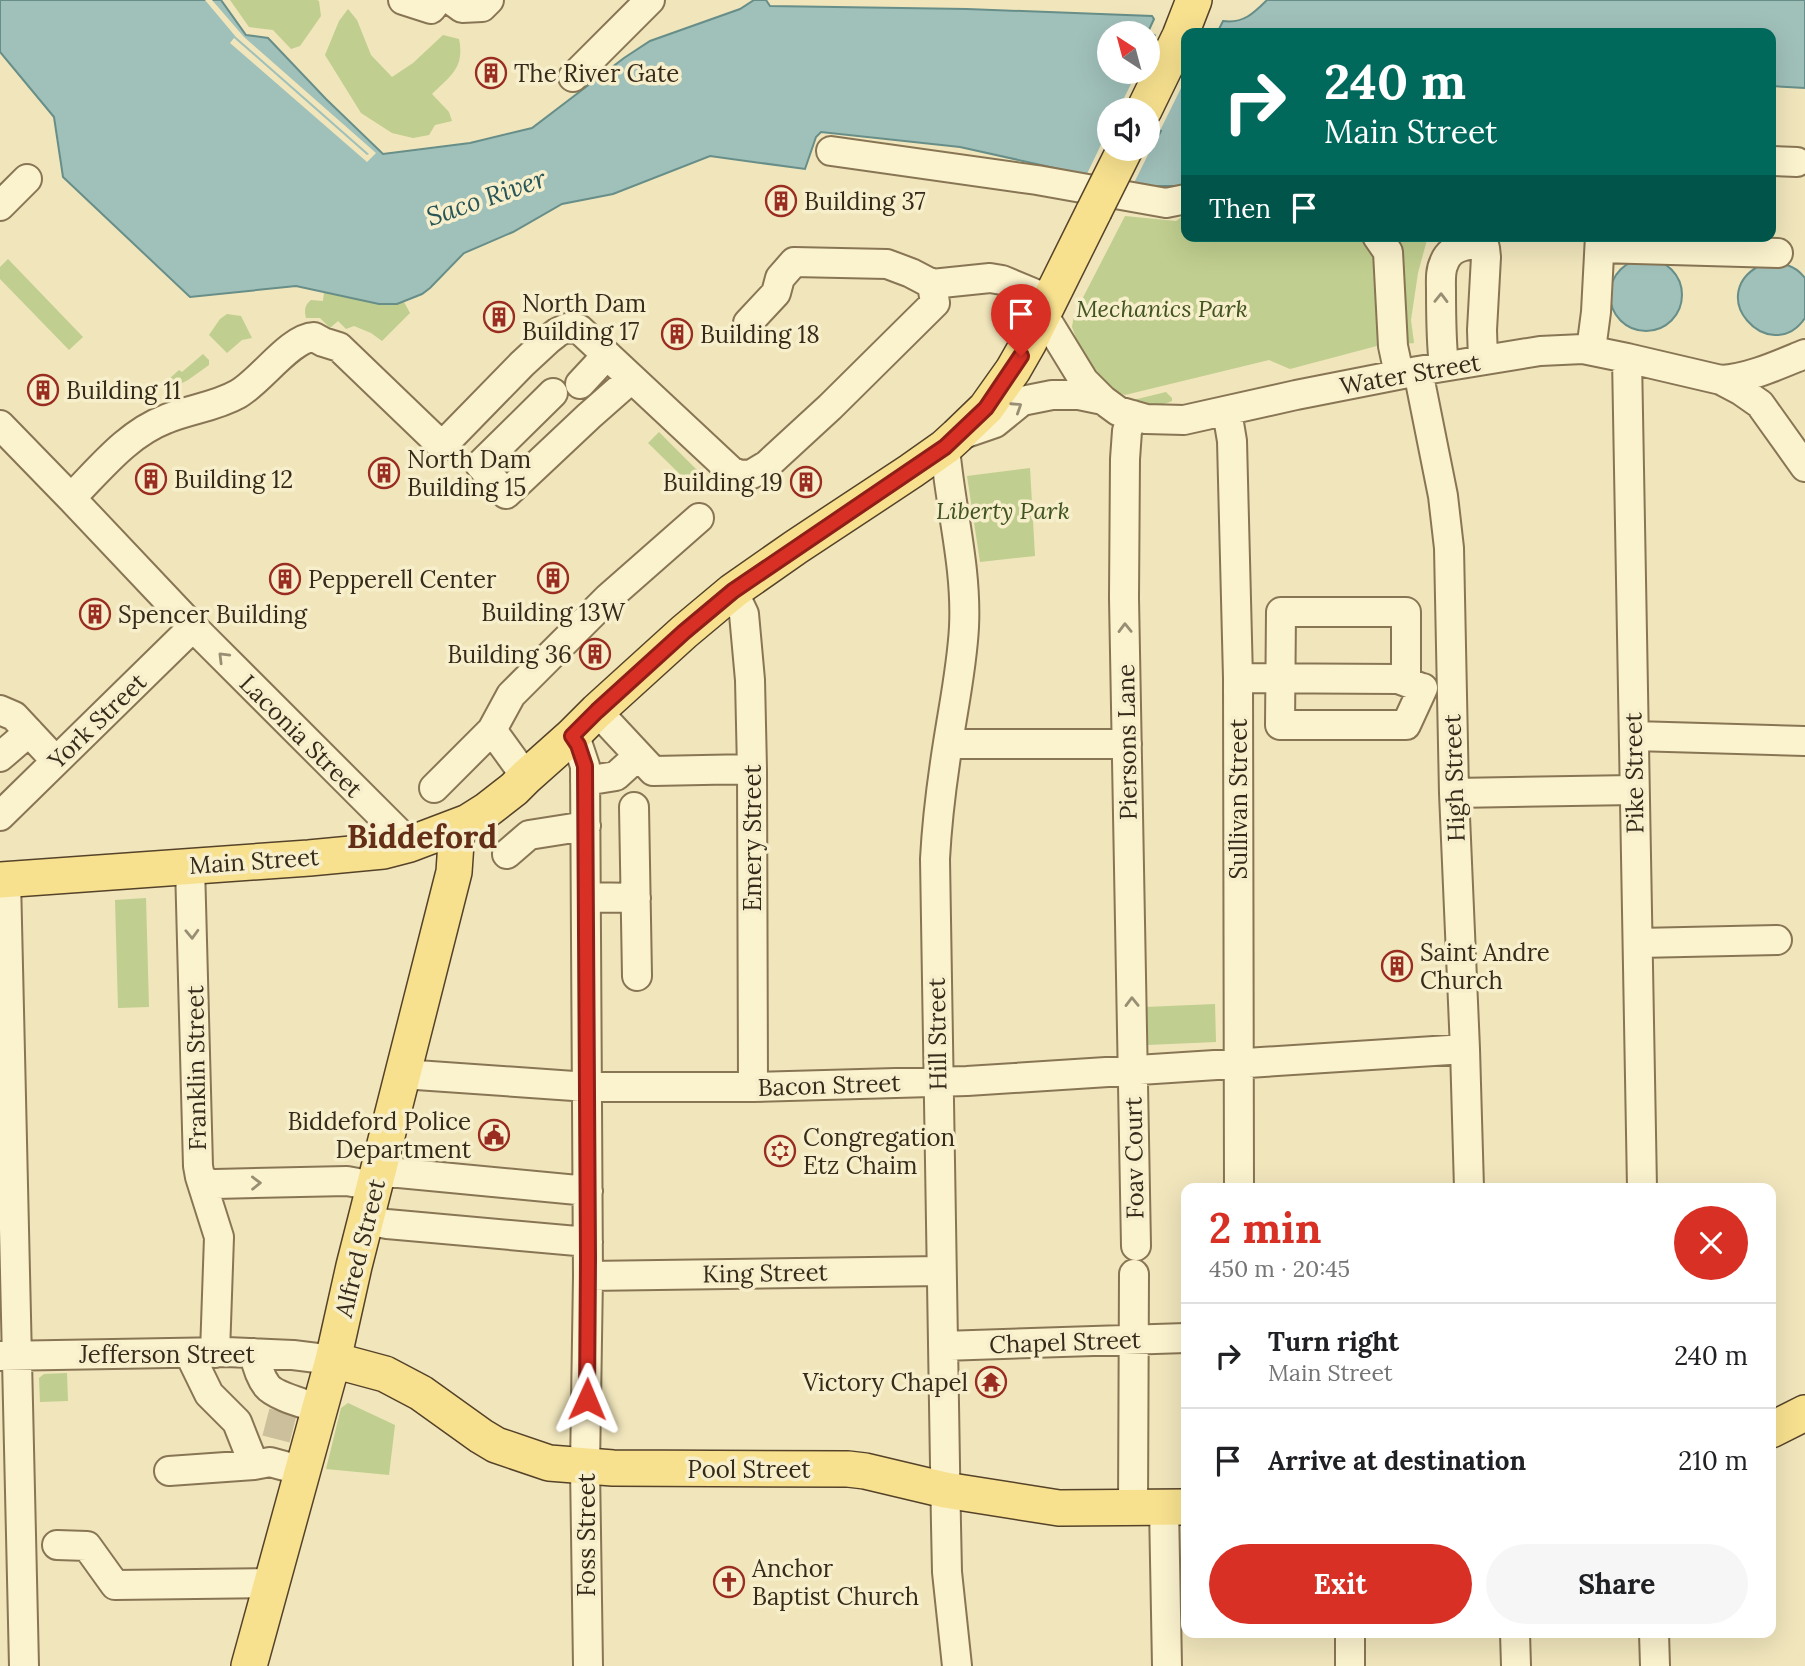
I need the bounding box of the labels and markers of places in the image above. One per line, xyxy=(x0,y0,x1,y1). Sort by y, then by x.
building icon: The River Gate xyxy=(474,56,508,90)
place label: The River Gate xyxy=(514,58,679,89)
building icon: Building 37 xyxy=(764,184,798,218)
place label: Building 37 xyxy=(804,186,925,217)
pin xyxy=(991,284,1051,356)
place label: North Dam Building 17 xyxy=(522,288,646,347)
building icon: North Dam Building 17 xyxy=(482,300,516,334)
building icon: Building 18 xyxy=(660,317,694,351)
place label: Building 18 xyxy=(700,319,820,350)
building icon: Building 11 xyxy=(26,373,60,407)
place label: Building 11 xyxy=(66,375,181,406)
place label: North Dam Building 15 xyxy=(407,444,531,503)
building icon: North Dam Building 15 xyxy=(367,456,401,490)
building icon: Building 12 xyxy=(134,462,168,496)
place label: Building 12 xyxy=(174,464,293,495)
building icon: Building 19 xyxy=(789,465,823,499)
place label: Building 19 xyxy=(663,467,783,498)
building icon: Building 13W xyxy=(536,561,570,595)
building icon: Pepperell Center xyxy=(268,562,302,596)
place label: Pepperell Center xyxy=(308,564,497,595)
building icon: Spencer Building xyxy=(78,597,112,631)
place label: Building 13W xyxy=(481,597,626,628)
place label: Spencer Building xyxy=(118,599,308,630)
building icon: Building 36 xyxy=(578,637,612,671)
place label: Building 36 xyxy=(447,639,572,670)
place label: Saint Andre Church xyxy=(1420,937,1550,996)
building icon: Saint Andre Church xyxy=(1380,949,1414,983)
place label: Biddeford Police Department xyxy=(288,1106,472,1165)
public building icon: Biddeford Police Department xyxy=(477,1118,511,1152)
place label: Congregation Etz Chaim xyxy=(803,1122,955,1181)
synagogue icon: Congregation Etz Chaim xyxy=(763,1134,797,1168)
temple icon: Victory Chapel xyxy=(974,1365,1008,1399)
place label: Victory Chapel xyxy=(802,1367,968,1398)
place label: Anchor Baptist Church xyxy=(751,1553,919,1612)
church icon: Anchor Baptist Church xyxy=(712,1565,746,1599)

